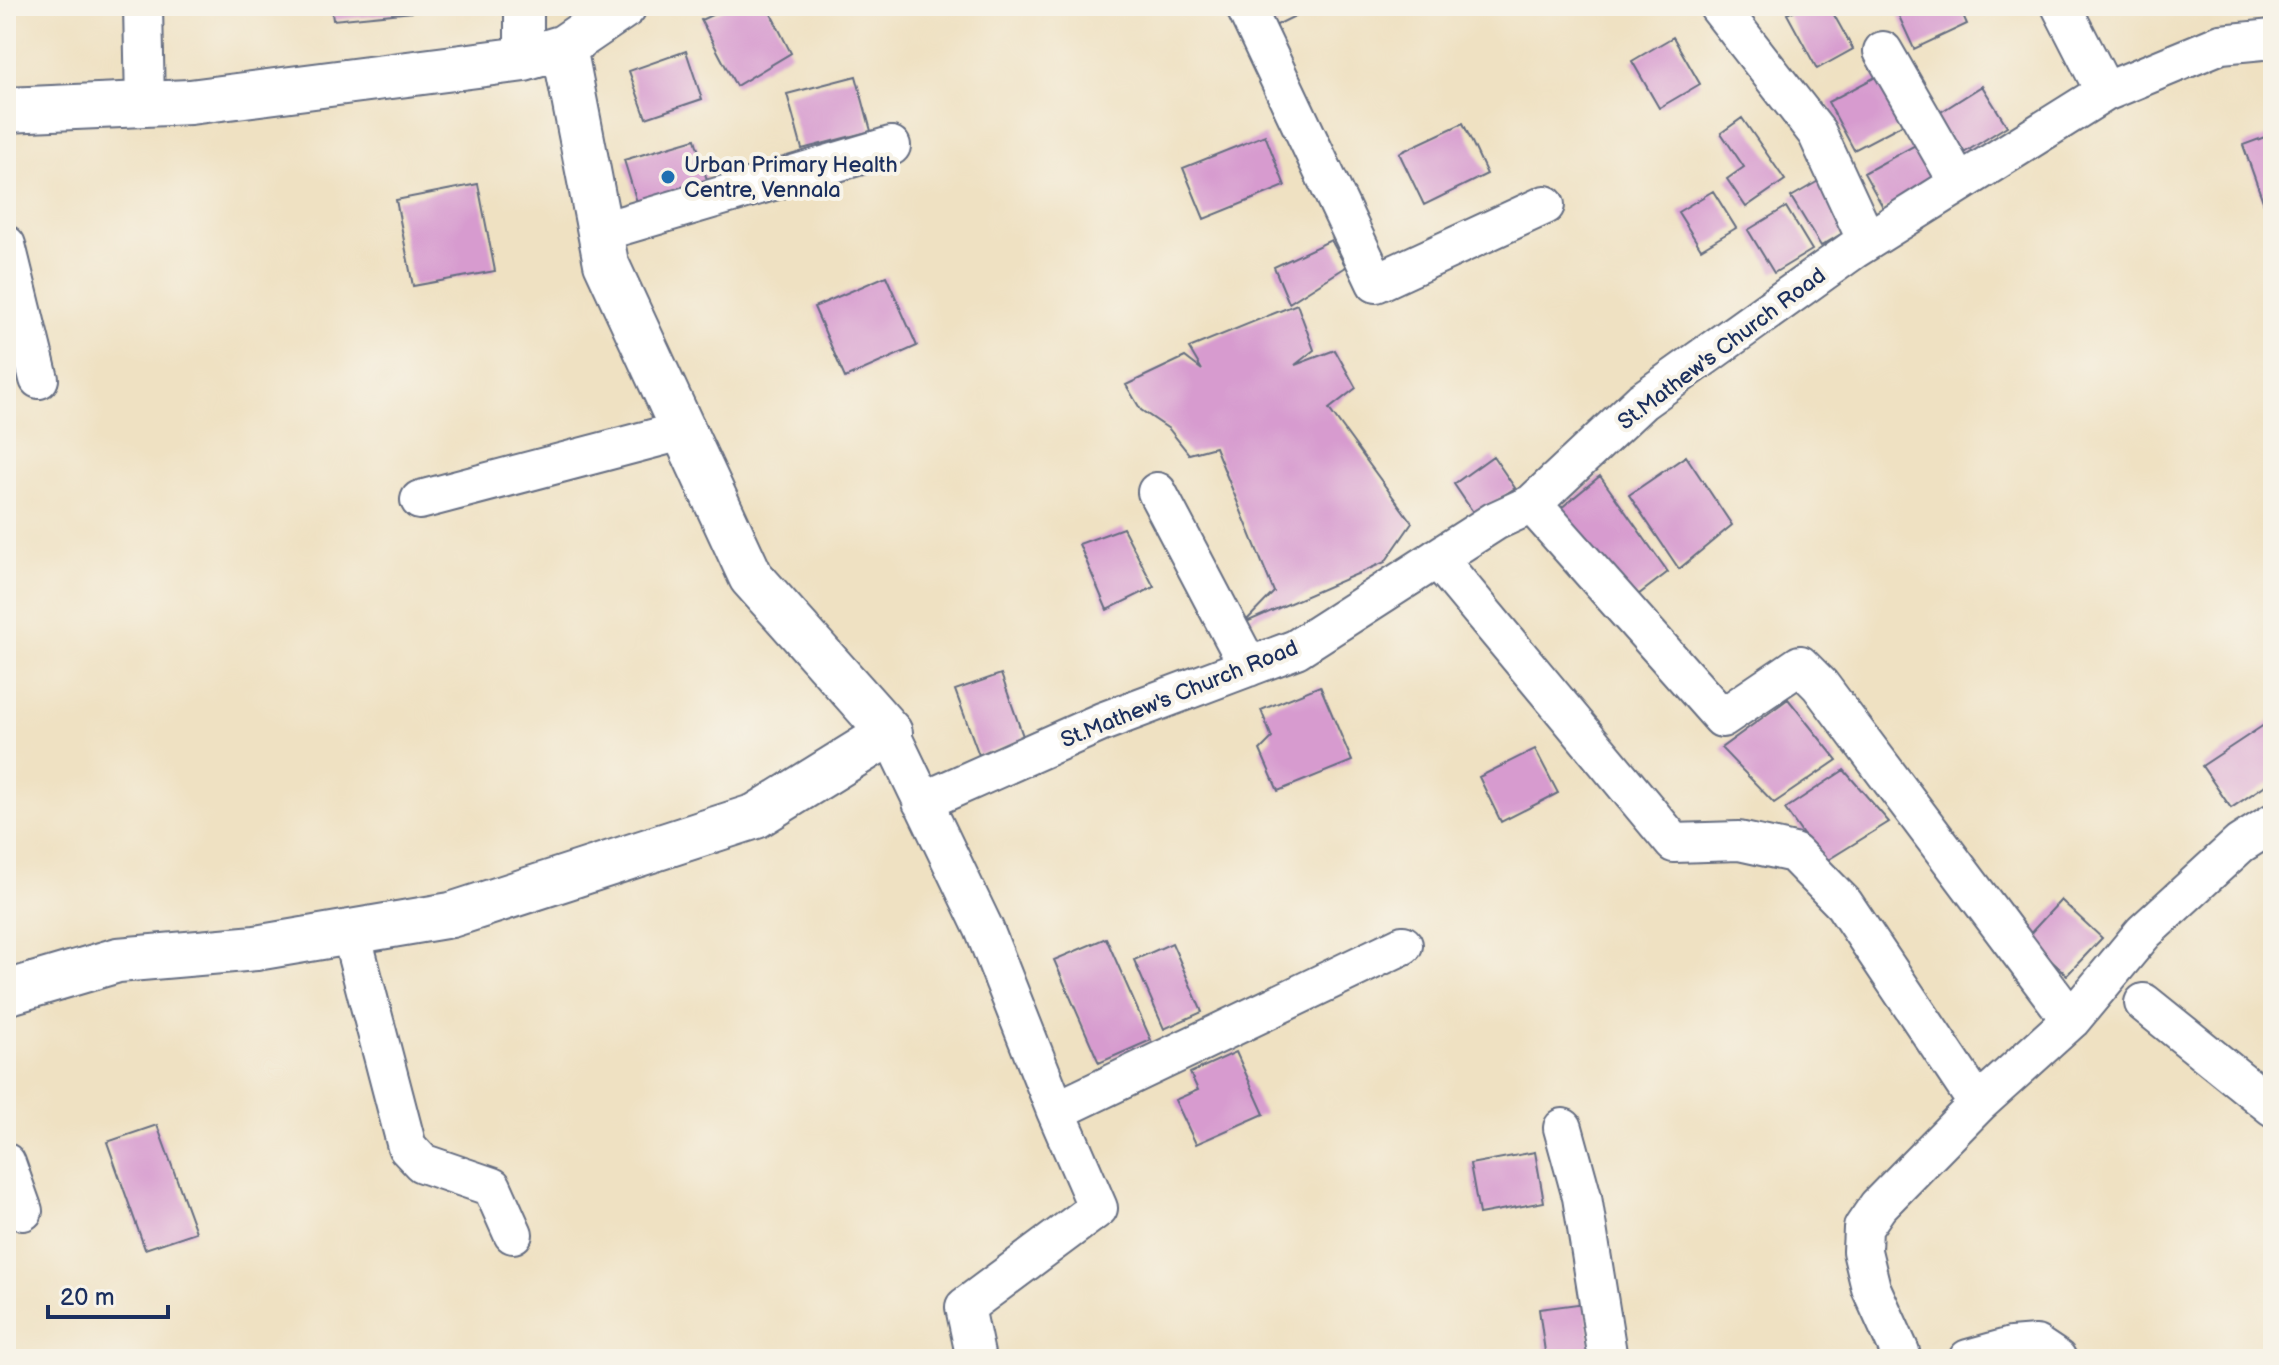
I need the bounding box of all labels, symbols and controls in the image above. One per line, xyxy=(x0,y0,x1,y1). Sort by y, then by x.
place label: Urban Primary Health Centre, Vennala xyxy=(684,152,898,204)
marker: Urban Primary Health Centre, Vennala xyxy=(659,168,677,186)
street label: St.Mathew's Church Road xyxy=(1613,262,1831,436)
street label: St.Mathew's Church Road xyxy=(1057,634,1302,754)
scale bar xyxy=(48,1269,168,1319)
text: 20 m xyxy=(60,1283,115,1312)

